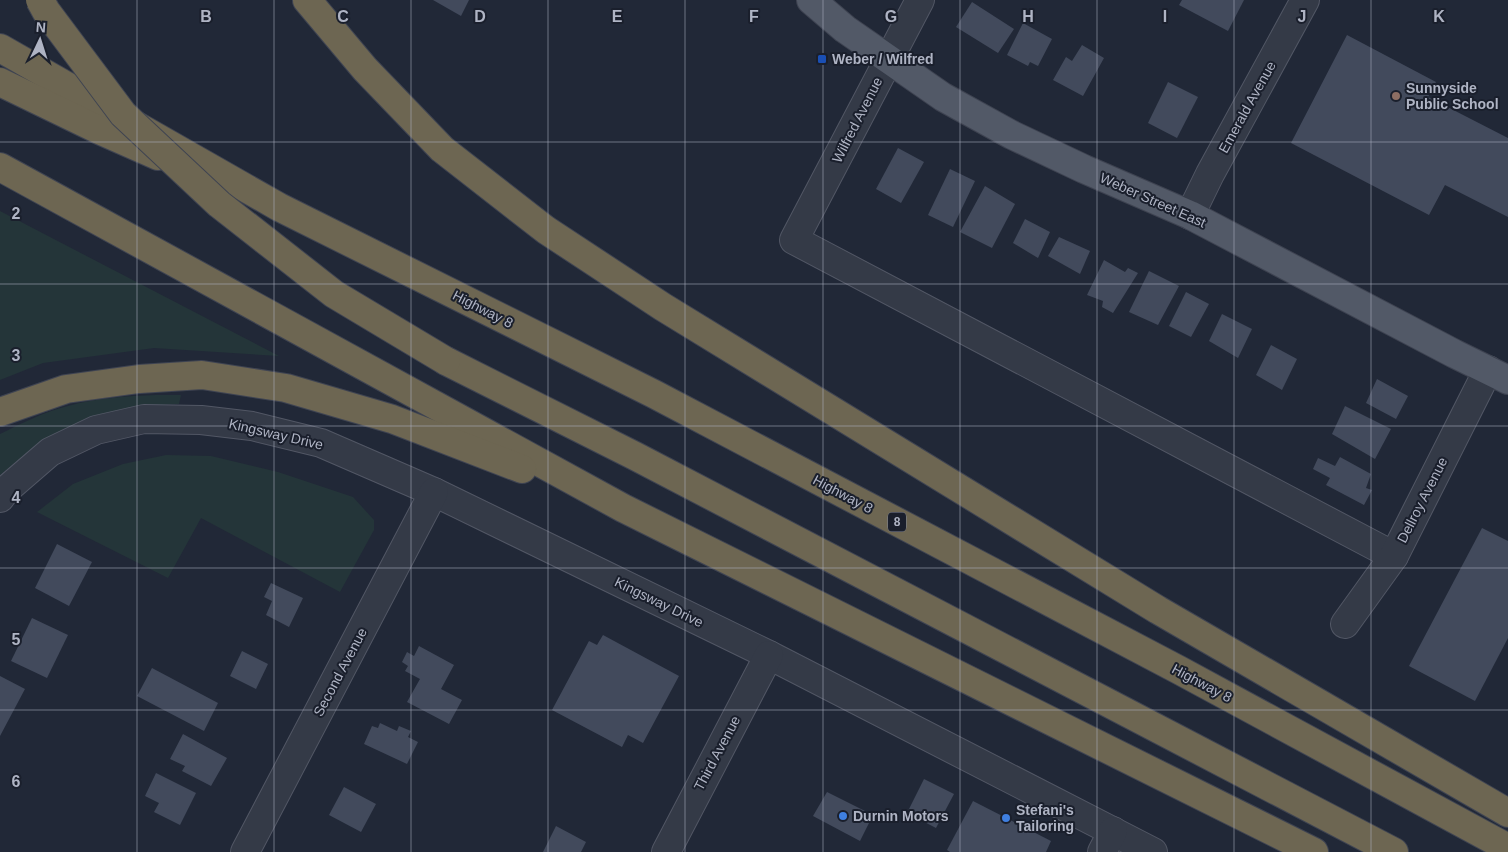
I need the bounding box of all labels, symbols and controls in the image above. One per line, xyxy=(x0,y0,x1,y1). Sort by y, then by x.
text: B xyxy=(200,8,212,25)
text: C xyxy=(337,8,349,25)
text: D xyxy=(474,8,486,25)
text: E xyxy=(612,8,623,25)
text: F xyxy=(749,8,759,25)
text: G xyxy=(885,8,897,25)
text: H xyxy=(1022,8,1034,25)
text: I xyxy=(1163,8,1167,25)
text: J xyxy=(1298,8,1306,25)
text: K xyxy=(1433,8,1445,25)
north arrow xyxy=(15,15,65,65)
text: N xyxy=(35,19,47,35)
place label: Weber / Wilfred xyxy=(832,51,934,67)
marker: Weber / Wilfred xyxy=(816,53,828,65)
street label: Emerald Avenue xyxy=(1215,58,1279,156)
street label: Wilfred Avenue xyxy=(829,74,886,165)
place label: Sunnyside Public School xyxy=(1406,80,1499,112)
marker: Sunnyside Public School xyxy=(1390,90,1402,102)
street label: Weber Street East xyxy=(1098,169,1208,231)
text: 2 xyxy=(12,205,21,222)
street label: Highway 8 xyxy=(450,287,516,331)
text: 3 xyxy=(12,347,21,364)
street label: Kingsway Drive xyxy=(227,415,325,453)
street label: Dellroy Avenue xyxy=(1394,454,1451,545)
street label: Highway 8 xyxy=(810,472,876,517)
text: 4 xyxy=(12,489,21,506)
road number: 8 xyxy=(888,512,906,532)
street label: Kingsway Drive xyxy=(612,574,706,630)
street label: Second Avenue xyxy=(310,625,370,719)
text: 5 xyxy=(12,631,21,648)
street label: Highway 8 xyxy=(1169,661,1235,706)
street label: Third Avenue xyxy=(691,713,743,793)
text: 6 xyxy=(12,773,21,790)
place label: Stefani's Tailoring xyxy=(1016,802,1074,834)
place label: Durnin Motors xyxy=(853,808,949,824)
marker: Durnin Motors xyxy=(837,810,849,822)
marker: Stefani's Tailoring xyxy=(1000,812,1012,824)

